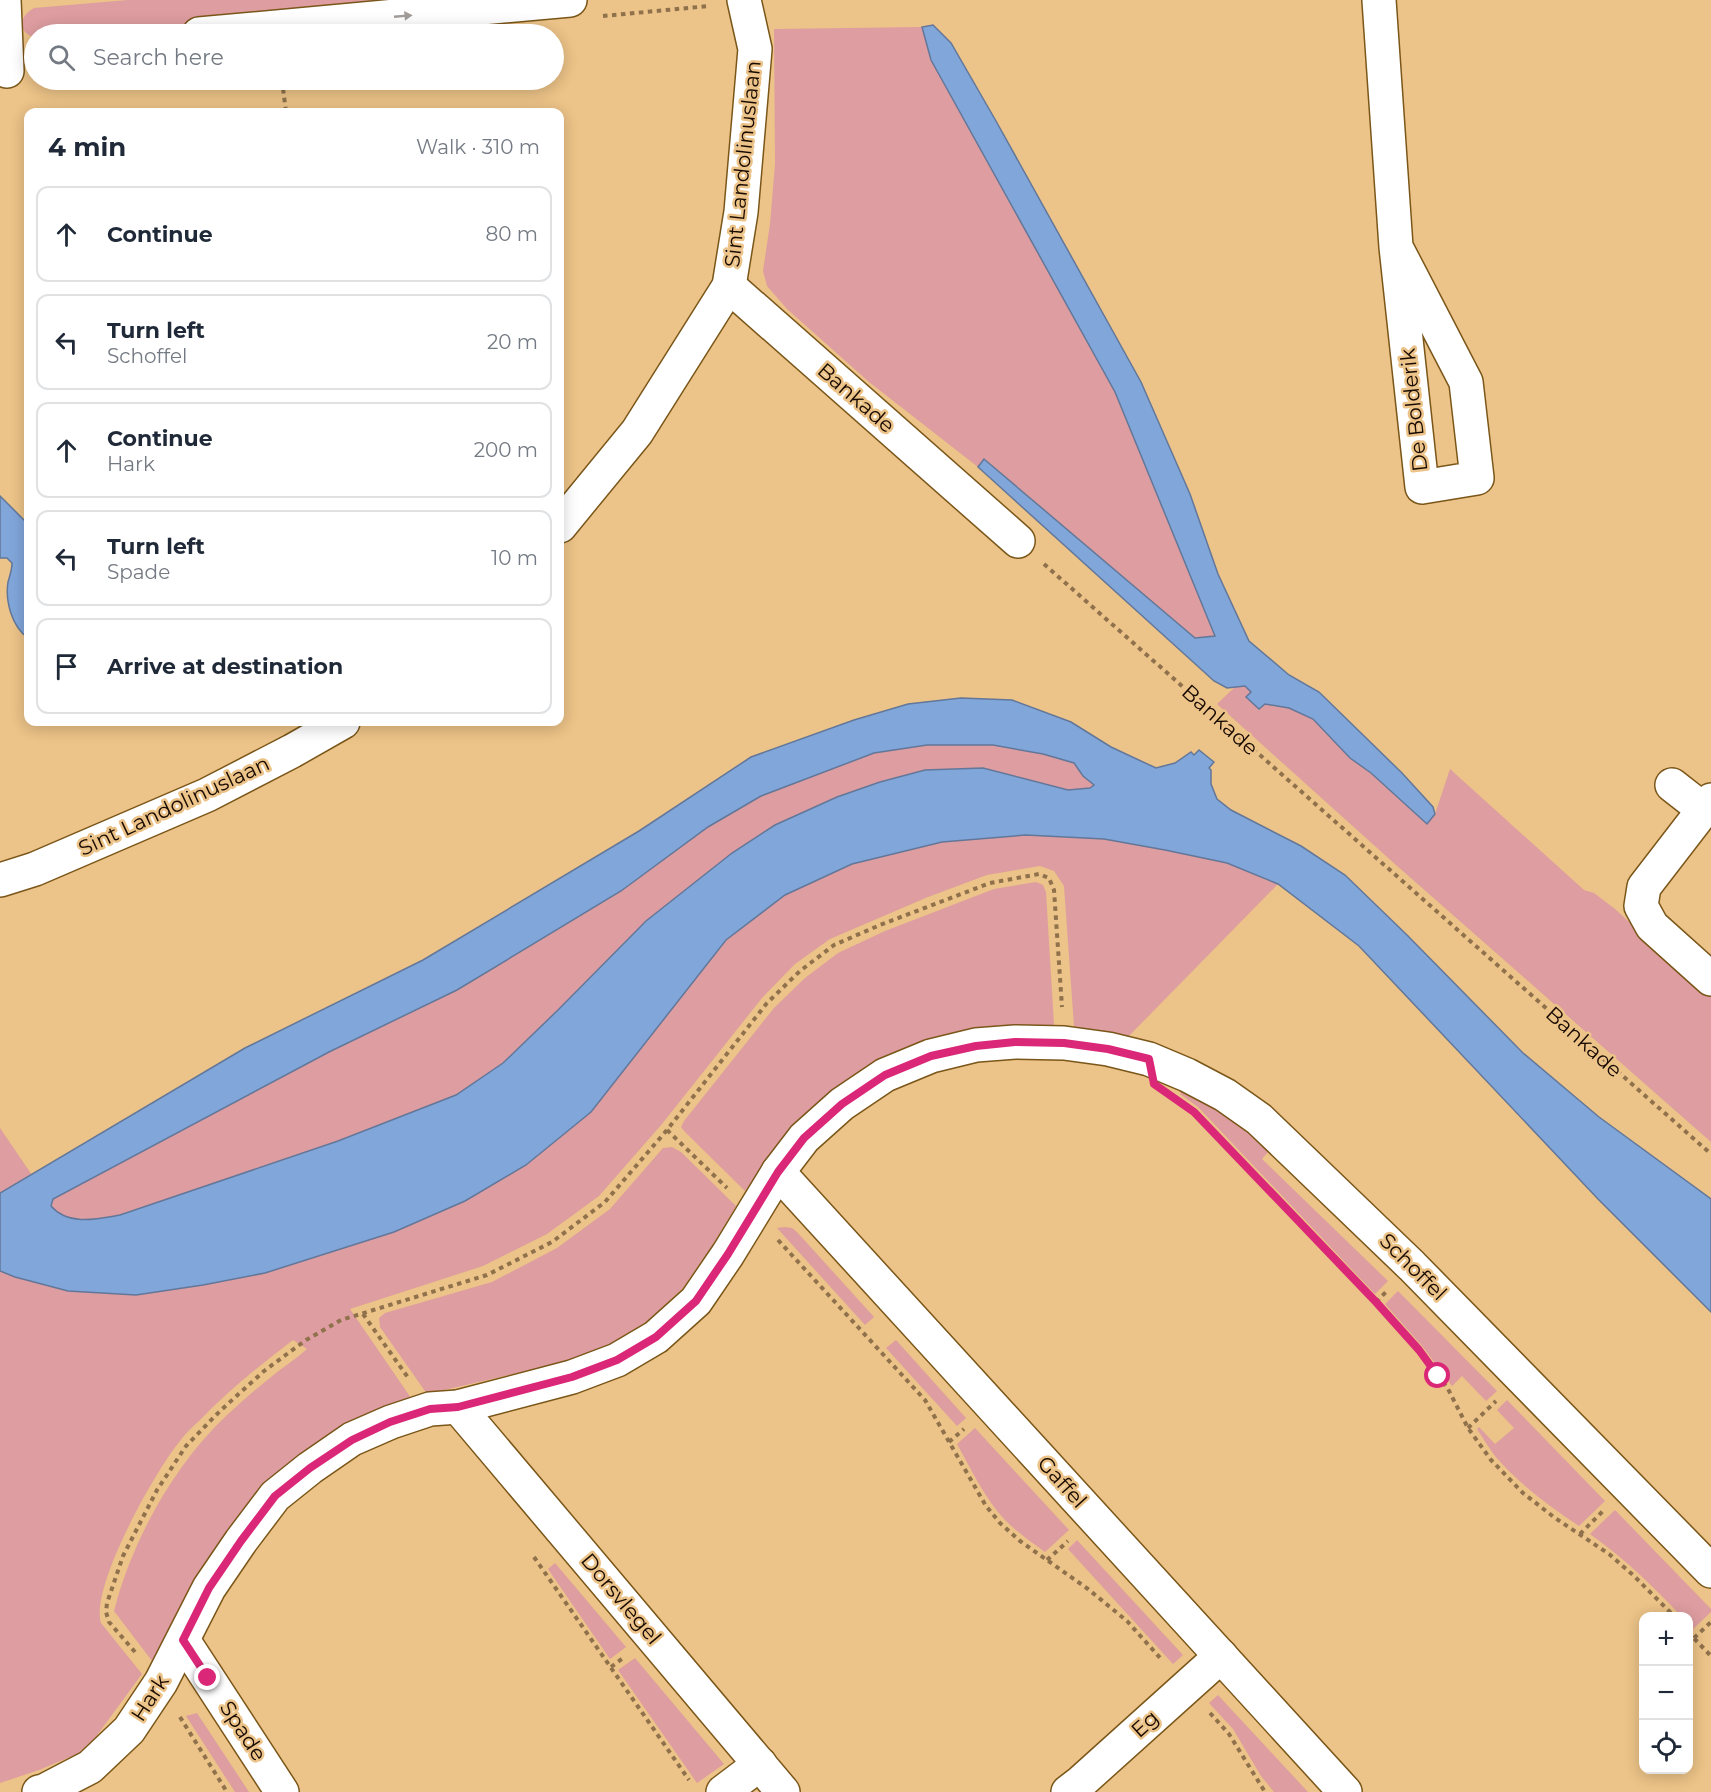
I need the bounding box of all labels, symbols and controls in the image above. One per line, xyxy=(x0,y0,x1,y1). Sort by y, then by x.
one-way arrow xyxy=(394,11,413,20)
search box xyxy=(24,24,564,90)
icon: search xyxy=(45,41,78,74)
text: Search here xyxy=(93,44,224,71)
street label: Sint Landolinuslaan xyxy=(719,59,766,269)
text: 4 min xyxy=(48,131,126,163)
text: Walk · 310 m xyxy=(416,135,540,159)
icon: ahead xyxy=(50,218,83,251)
text: Continue xyxy=(107,221,213,248)
text: 80 m xyxy=(486,222,538,246)
text: Turn left xyxy=(107,317,205,344)
icon: left xyxy=(50,326,83,359)
text: 20 m xyxy=(487,330,538,354)
text: Schoffel xyxy=(107,344,187,368)
street label: De Bolderik xyxy=(1395,347,1432,473)
street label: Bankade xyxy=(813,357,900,438)
text: Continue xyxy=(107,425,213,452)
icon: ahead xyxy=(50,434,83,467)
text: 200 m xyxy=(474,438,538,462)
text: Hark xyxy=(107,452,155,476)
text: Turn left xyxy=(107,533,205,560)
icon: left xyxy=(50,542,83,575)
text: 10 m xyxy=(491,546,538,570)
text: Spade xyxy=(107,560,170,584)
icon: arrive xyxy=(50,650,83,683)
text: Arrive at destination xyxy=(107,653,343,680)
street label: Bankade xyxy=(1177,679,1264,760)
street label: Sint Landolinuslaan xyxy=(74,750,273,861)
street label: Bankade xyxy=(1541,1001,1628,1082)
street label: Schoffel xyxy=(1375,1228,1452,1305)
route start xyxy=(1424,1362,1450,1388)
street label: Gaffel xyxy=(1033,1451,1092,1513)
street label: Dorsvlegel xyxy=(576,1548,667,1649)
map controls xyxy=(1639,1612,1693,1774)
button: + xyxy=(1639,1612,1693,1666)
route end xyxy=(194,1664,220,1690)
button: − xyxy=(1639,1666,1693,1720)
street label: Hark xyxy=(125,1669,174,1726)
street label: Spade xyxy=(215,1696,272,1765)
street label: Eg xyxy=(1126,1705,1164,1742)
button: locate xyxy=(1639,1720,1693,1774)

